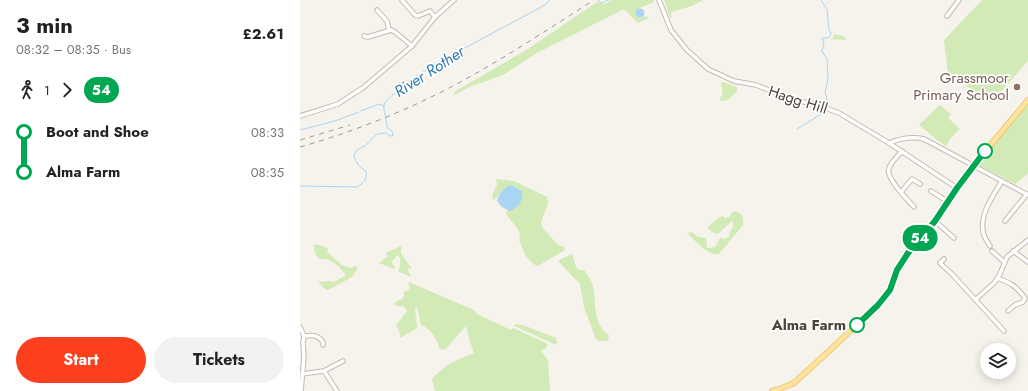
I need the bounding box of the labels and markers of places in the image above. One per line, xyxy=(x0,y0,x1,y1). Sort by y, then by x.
place label: Grassmoor Primary School xyxy=(913,67,1010,106)
marker: Grassmoor Primary School xyxy=(1012,82,1022,92)
unlabelled marker xyxy=(977,143,993,159)
place label: Alma Farm xyxy=(771,314,846,336)
marker: Alma Farm xyxy=(849,317,865,333)

